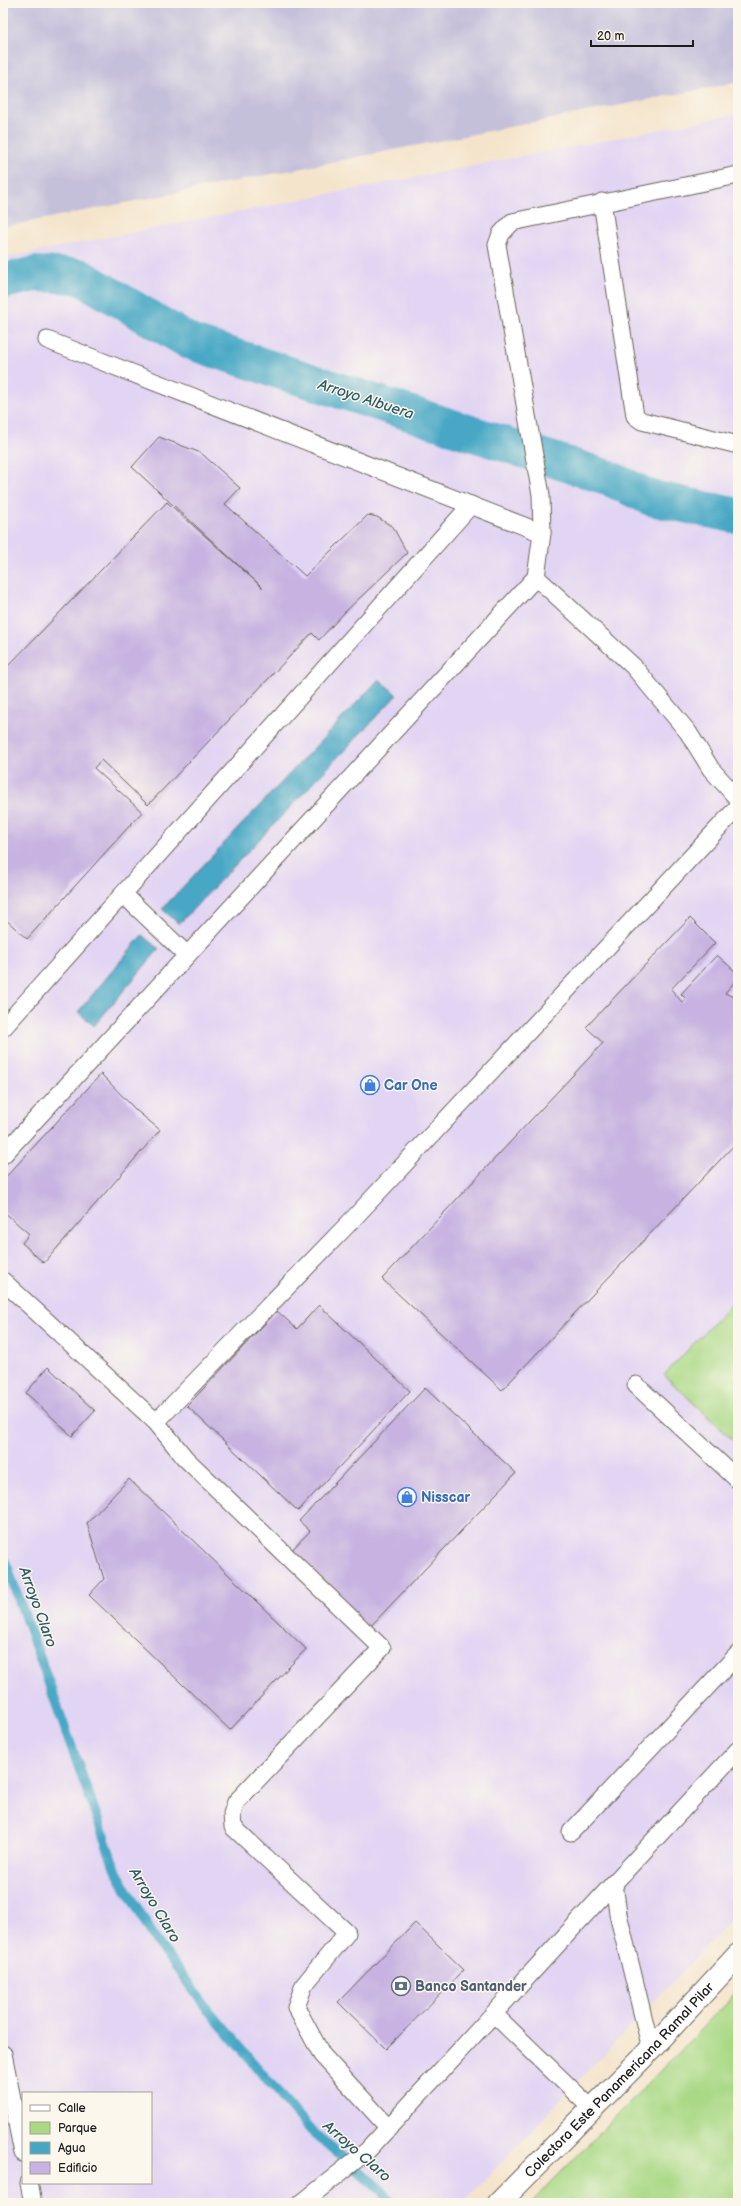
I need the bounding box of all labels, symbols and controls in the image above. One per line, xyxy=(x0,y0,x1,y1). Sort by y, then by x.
scale bar xyxy=(591,22,693,48)
text: 20 m xyxy=(597,29,624,44)
water label: Arroyo Albuera xyxy=(315,375,416,424)
shop icon: Car One xyxy=(359,1074,381,1096)
place label: Car One xyxy=(384,1077,437,1094)
shop icon: Nisscar xyxy=(396,1486,418,1508)
place label: Nisscar xyxy=(421,1489,470,1506)
water label: Arroyo Claro xyxy=(14,1563,61,1650)
water label: Arroyo Claro xyxy=(124,1863,185,1946)
bank icon: Banco Santander xyxy=(390,1975,412,1997)
place label: Banco Santander xyxy=(415,1978,527,1995)
street label: Colectora Este Panamericana Ramal Pilar xyxy=(521,1978,718,2181)
legend xyxy=(22,2092,152,2184)
text: Calle xyxy=(58,2101,86,2116)
water label: Arroyo Claro xyxy=(318,2116,395,2186)
text: Parque xyxy=(58,2121,97,2136)
text: Agua xyxy=(58,2141,86,2156)
text: Edificio xyxy=(58,2161,98,2176)

